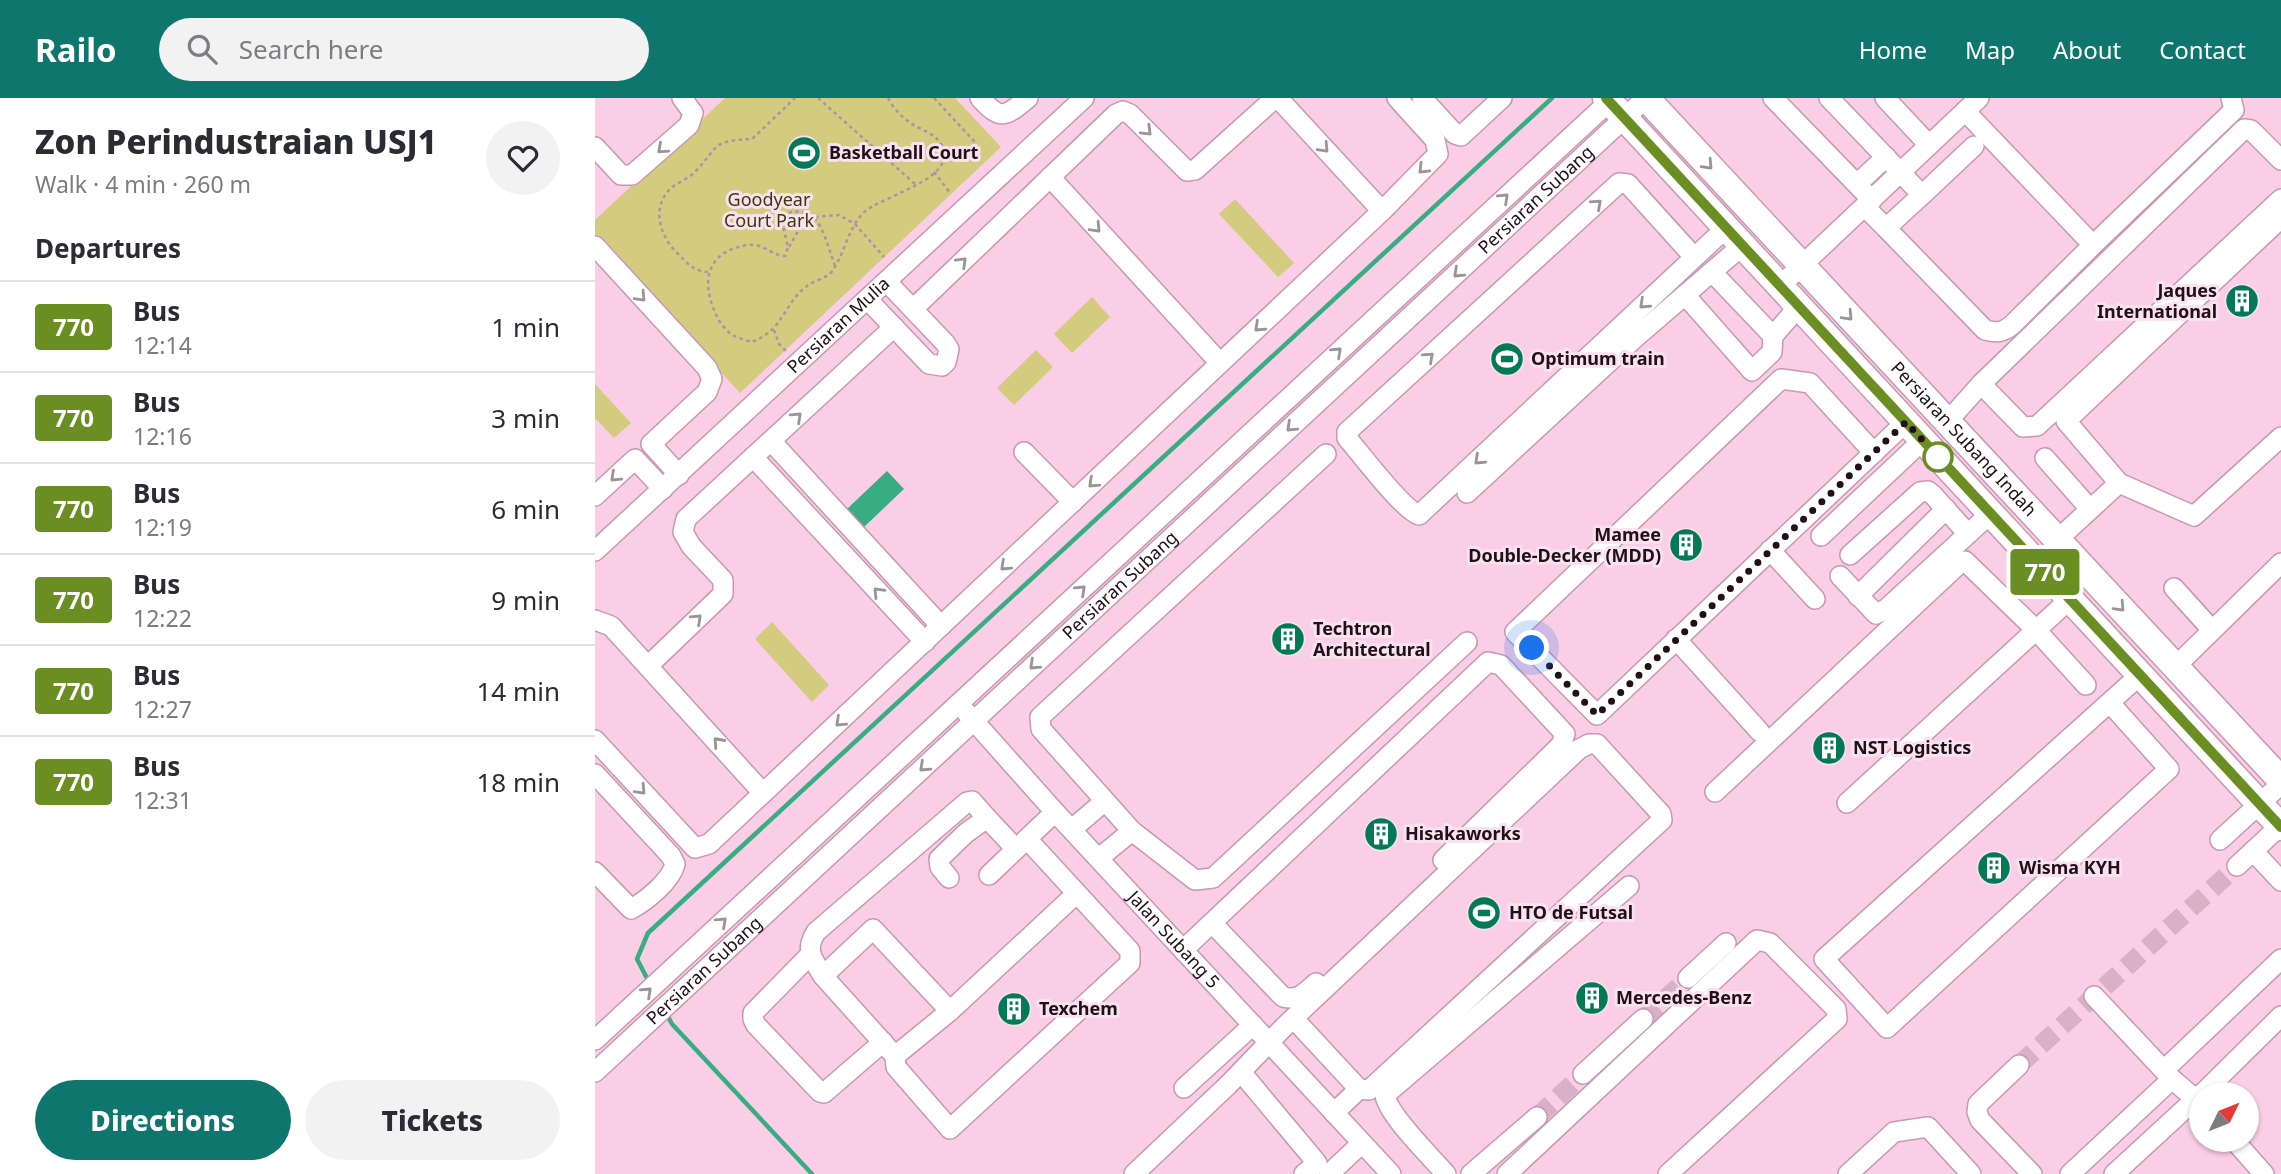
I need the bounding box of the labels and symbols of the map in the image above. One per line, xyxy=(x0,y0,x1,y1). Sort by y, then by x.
one-way arrow xyxy=(1138,122,1151,135)
sports icon: Basketball Court xyxy=(785,134,823,172)
place label: Basketball Court xyxy=(829,140,979,164)
one-way arrow xyxy=(1316,140,1329,153)
street label: Persiaran Subang xyxy=(1472,140,1598,259)
one-way arrow xyxy=(657,141,670,153)
one-way arrow xyxy=(1700,157,1713,170)
one-way arrow xyxy=(1418,161,1431,174)
park label: Goodyear Court Park xyxy=(724,187,814,232)
one-way arrow xyxy=(1496,194,1509,206)
one-way arrow xyxy=(1589,200,1602,212)
one-way arrow xyxy=(1087,220,1100,233)
one-way arrow xyxy=(954,257,967,270)
one-way arrow xyxy=(1453,265,1466,277)
street label: Persiaran Mulia xyxy=(781,271,894,378)
place label: Jaques International xyxy=(2097,278,2217,323)
building icon: Jaques International xyxy=(2223,282,2261,320)
one-way arrow xyxy=(633,289,645,302)
one-way arrow xyxy=(1639,295,1652,308)
one-way arrow xyxy=(1840,308,1852,321)
one-way arrow xyxy=(1254,318,1267,331)
sports icon: Optimum train xyxy=(1488,340,1526,378)
place label: Optimum train xyxy=(1531,346,1665,370)
one-way arrow xyxy=(1329,348,1342,361)
one-way arrow xyxy=(1421,353,1434,366)
street label: Persiaran Subang Indah xyxy=(1886,356,2042,521)
one-way arrow xyxy=(789,412,802,425)
one-way arrow xyxy=(1286,419,1299,432)
unlabelled marker xyxy=(1923,442,1953,472)
one-way arrow xyxy=(1474,451,1487,464)
one-way arrow xyxy=(610,469,623,482)
one-way arrow xyxy=(1089,475,1102,488)
place label: Mamee Double-Decker (MDD) xyxy=(1468,522,1661,567)
street label: Persiaran Subang xyxy=(1057,525,1182,644)
building icon: Mamee Double-Decker (MDD) xyxy=(1667,526,1705,564)
line badge: 770 xyxy=(2005,549,2085,595)
one-way arrow xyxy=(1001,557,1014,570)
one-way arrow xyxy=(1073,586,1086,599)
one-way arrow xyxy=(874,587,886,600)
one-way arrow xyxy=(2112,599,2125,612)
one-way arrow xyxy=(689,614,702,627)
place label: Techtron Architectural xyxy=(1313,616,1431,661)
building icon: Techtron Architectural xyxy=(1269,620,1307,658)
your location xyxy=(1514,630,1549,665)
one-way arrow xyxy=(1029,657,1042,669)
one-way arrow xyxy=(835,713,848,726)
building icon: NST Logistics xyxy=(1810,729,1848,767)
place label: NST Logistics xyxy=(1853,735,1971,759)
one-way arrow xyxy=(713,737,726,750)
one-way arrow xyxy=(919,759,932,771)
one-way arrow xyxy=(633,782,646,795)
building icon: Hisakaworks xyxy=(1362,815,1400,853)
place label: Hisakaworks xyxy=(1405,821,1521,845)
building icon: Wisma KYH xyxy=(1975,849,2013,887)
place label: Wisma KYH xyxy=(2019,855,2121,879)
street label: Jalan Subang 5 xyxy=(1122,884,1226,993)
sports icon: HTO de Futsal xyxy=(1465,894,1503,932)
place label: HTO de Futsal xyxy=(1509,900,1633,924)
street label: Persiaran Subang xyxy=(641,910,767,1030)
one-way arrow xyxy=(714,918,727,930)
building icon: Mercedes-Benz xyxy=(1573,979,1611,1017)
place label: Mercedes-Benz xyxy=(1616,985,1752,1009)
one-way arrow xyxy=(639,987,652,1000)
building icon: Texchem xyxy=(995,990,1033,1028)
place label: Texchem xyxy=(1039,996,1118,1020)
north arrow xyxy=(2189,1082,2259,1152)

